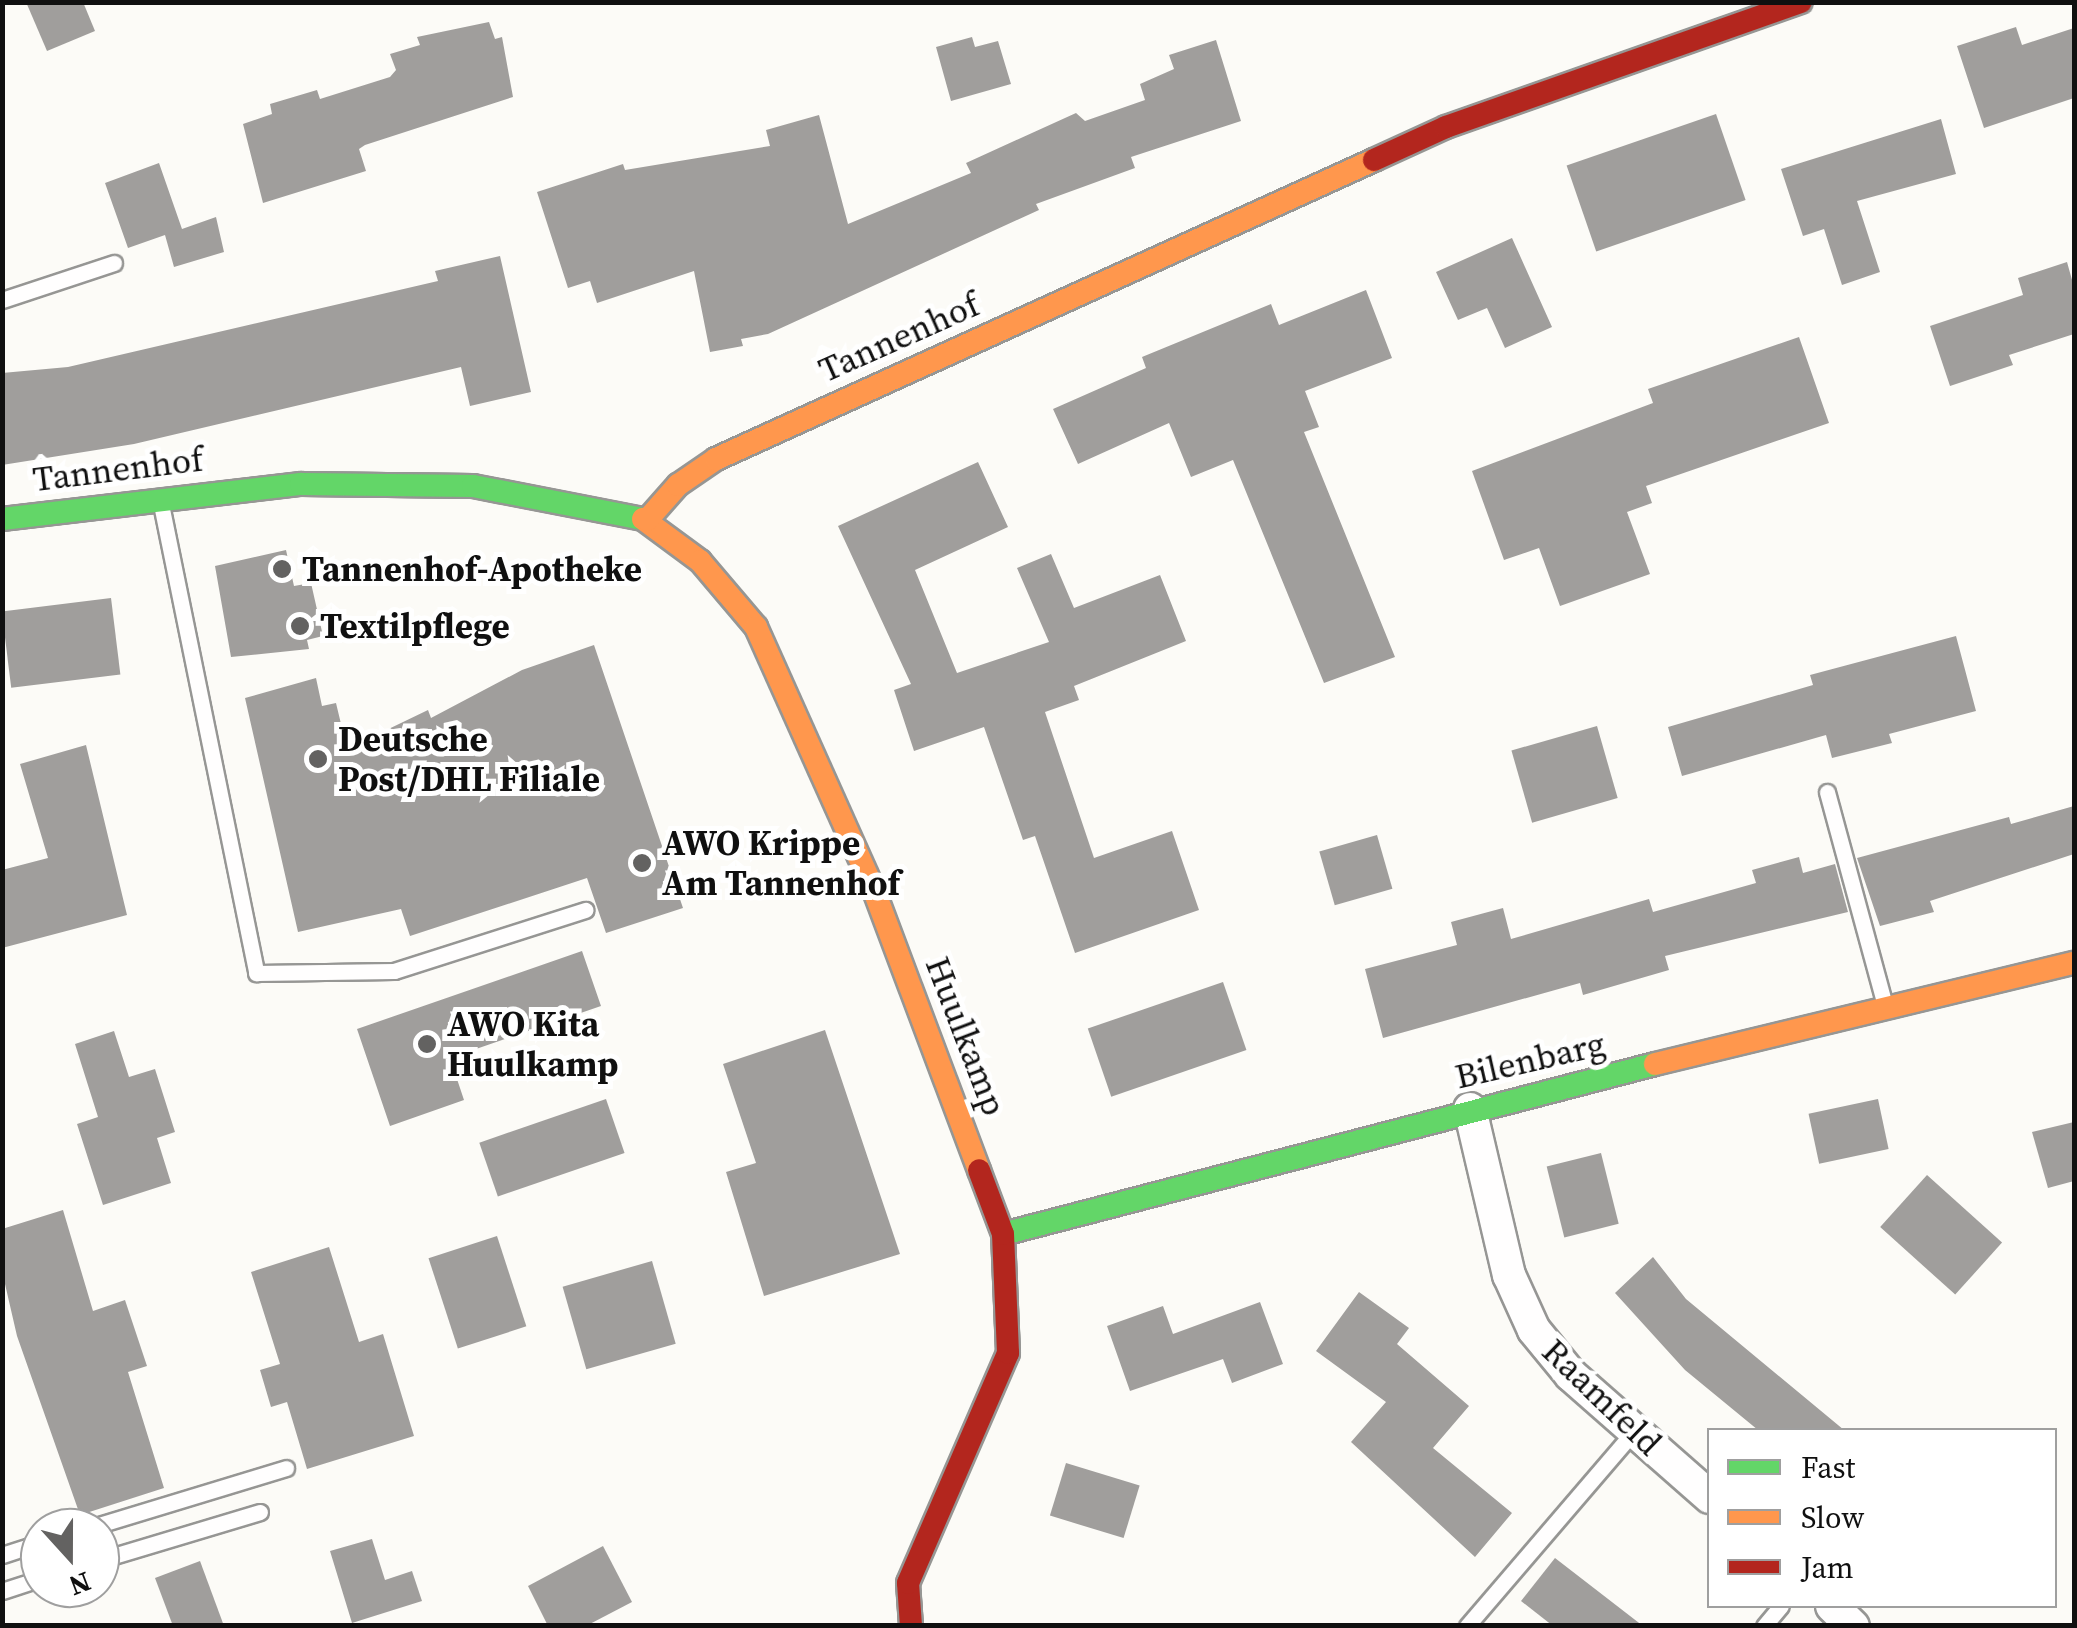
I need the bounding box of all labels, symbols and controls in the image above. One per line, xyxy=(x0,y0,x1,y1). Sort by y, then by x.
street label: Tannenhof xyxy=(812,283,986,391)
street label: Tannenhof xyxy=(30,438,206,500)
place label: Tannenhof-Apotheke xyxy=(302,548,642,590)
marker: Tannenhof-Apotheke xyxy=(271,558,293,580)
place label: Textilpflege xyxy=(320,605,510,647)
marker: Textilpflege xyxy=(289,615,311,637)
place label: Deutsche Post/DHL Filiale xyxy=(338,718,600,800)
marker: Deutsche Post/DHL Filiale xyxy=(307,748,329,770)
place label: AWO Krippe Am Tannenhof xyxy=(662,822,900,904)
marker: AWO Krippe Am Tannenhof xyxy=(631,852,653,874)
street label: Huulkamp xyxy=(917,951,1015,1121)
place label: AWO Kita Huulkamp xyxy=(447,1003,618,1085)
street label: Bilenbarg xyxy=(1451,1022,1609,1098)
marker: AWO Kita Huulkamp xyxy=(416,1033,438,1055)
street label: Raamfeld xyxy=(1534,1330,1670,1464)
legend xyxy=(1707,1428,2057,1608)
text: Fast xyxy=(1801,1447,1855,1488)
text: Slow xyxy=(1801,1497,1864,1538)
north arrow xyxy=(20,1508,120,1608)
text: Jam xyxy=(1801,1547,1854,1588)
text: N xyxy=(64,1563,96,1606)

